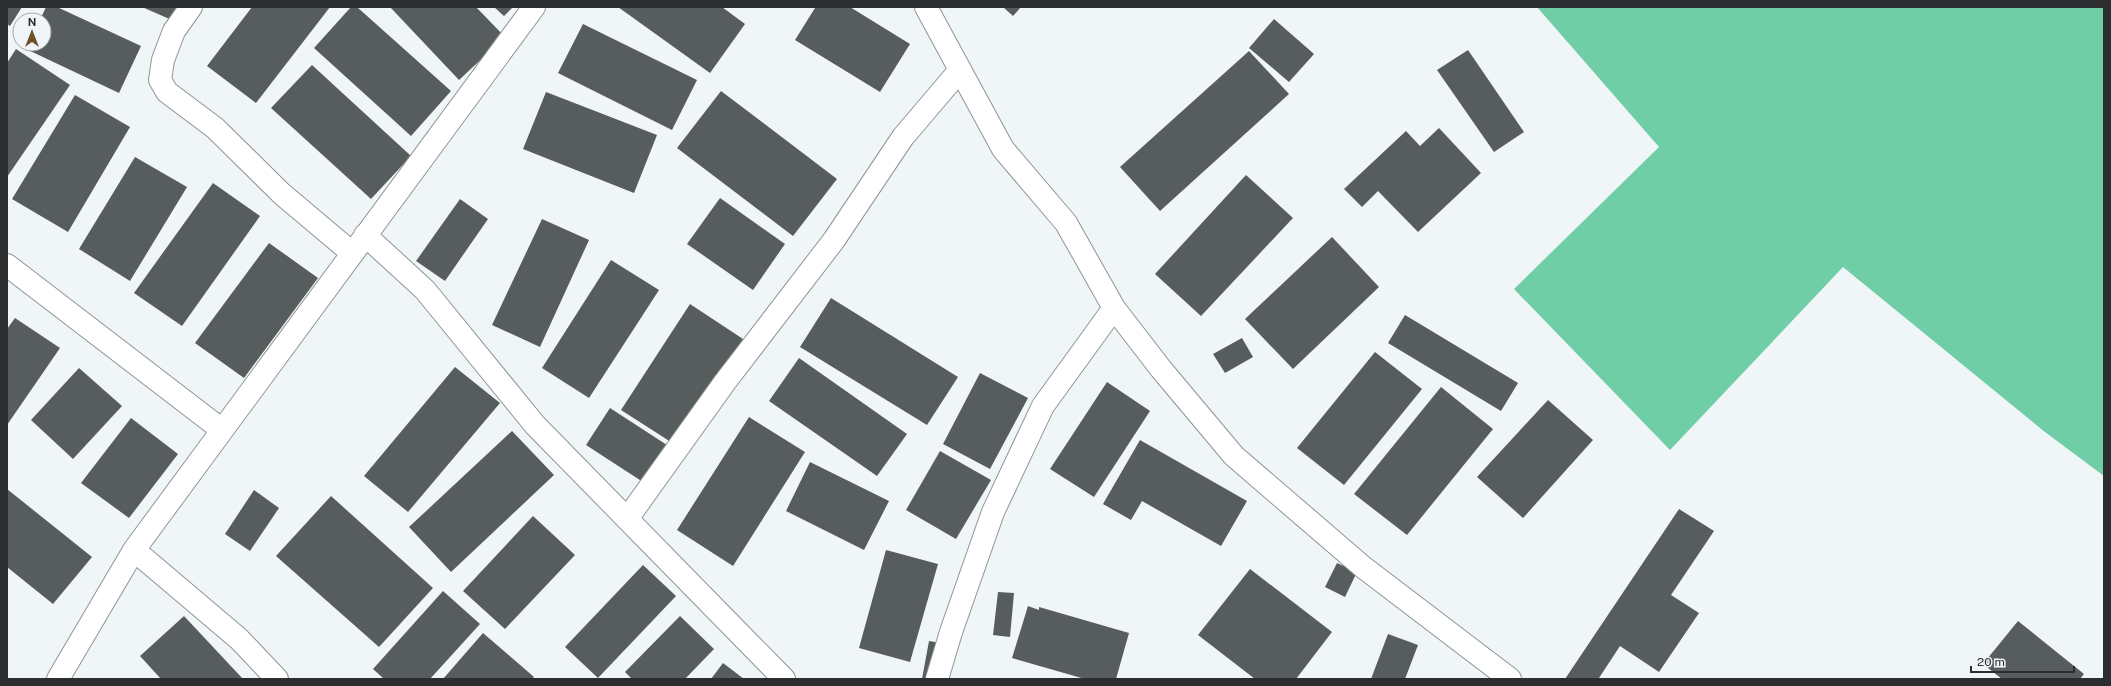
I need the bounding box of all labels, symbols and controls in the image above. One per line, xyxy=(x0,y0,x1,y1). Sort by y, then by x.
north arrow xyxy=(12,12,52,52)
text: N xyxy=(28,16,36,28)
scale bar xyxy=(1971,648,2074,674)
text: 20 m xyxy=(1977,655,2005,669)

